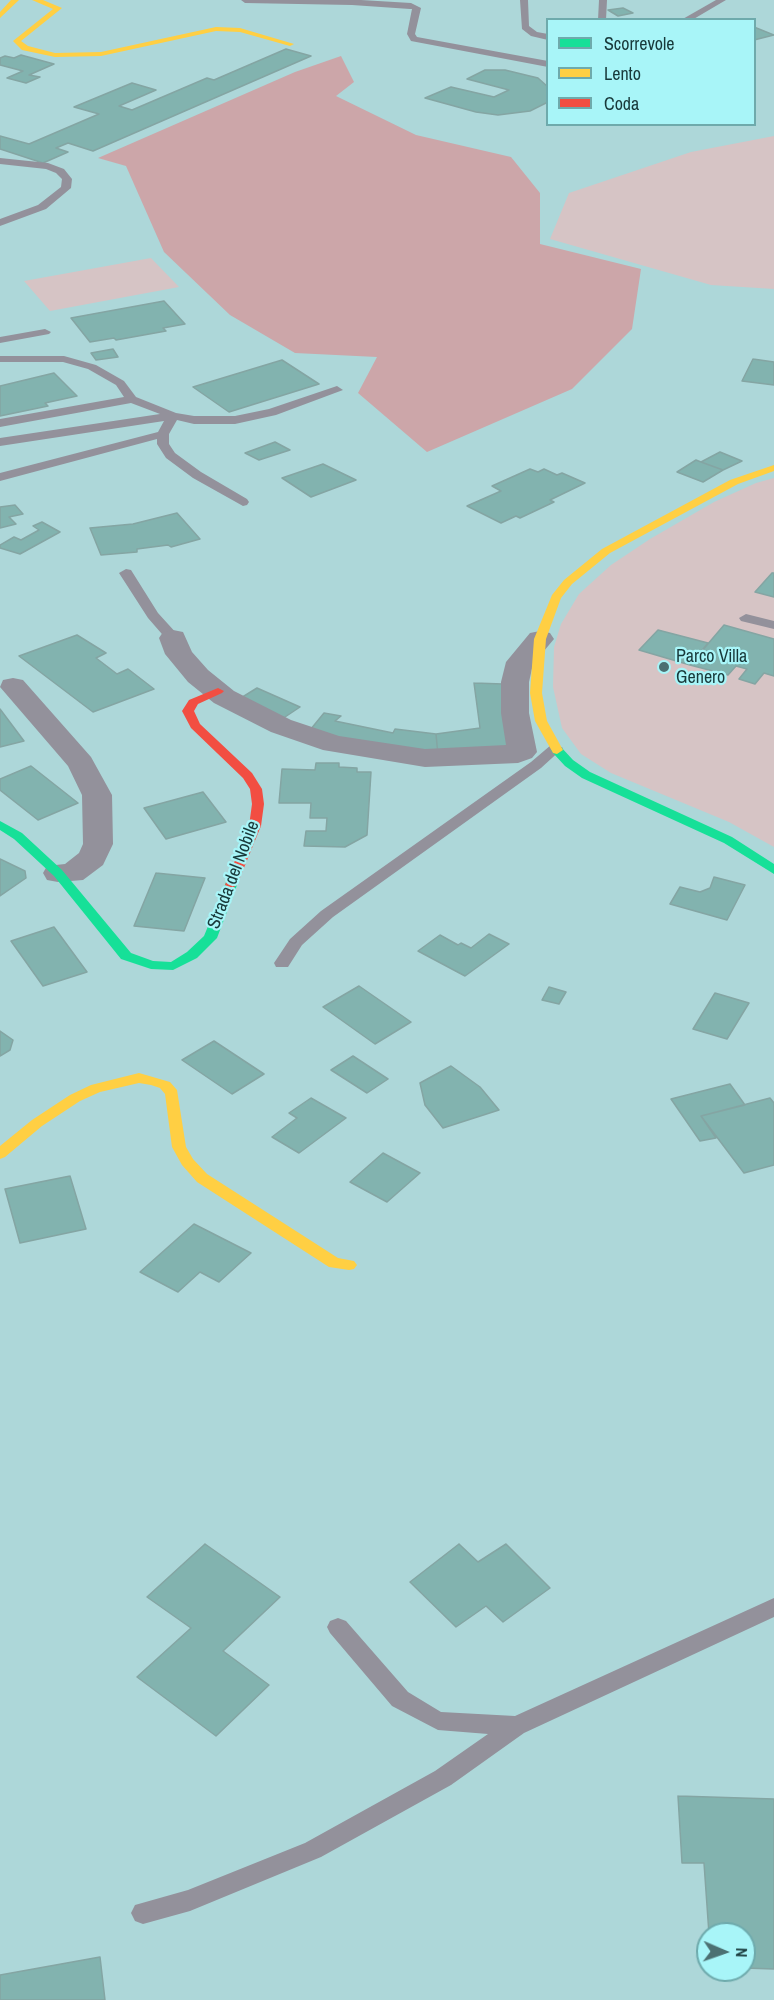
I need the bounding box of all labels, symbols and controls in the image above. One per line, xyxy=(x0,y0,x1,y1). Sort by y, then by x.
legend xyxy=(546,18,756,126)
text: Scorrevole xyxy=(604,31,675,56)
text: Lento xyxy=(604,61,641,86)
text: Coda xyxy=(604,91,639,116)
place label: Parco Villa Genero xyxy=(676,646,747,688)
marker: Parco Villa Genero xyxy=(657,660,671,674)
street label: Strada del Nobile xyxy=(203,818,265,932)
north arrow xyxy=(696,1922,756,1982)
text: N xyxy=(731,1947,753,1958)

